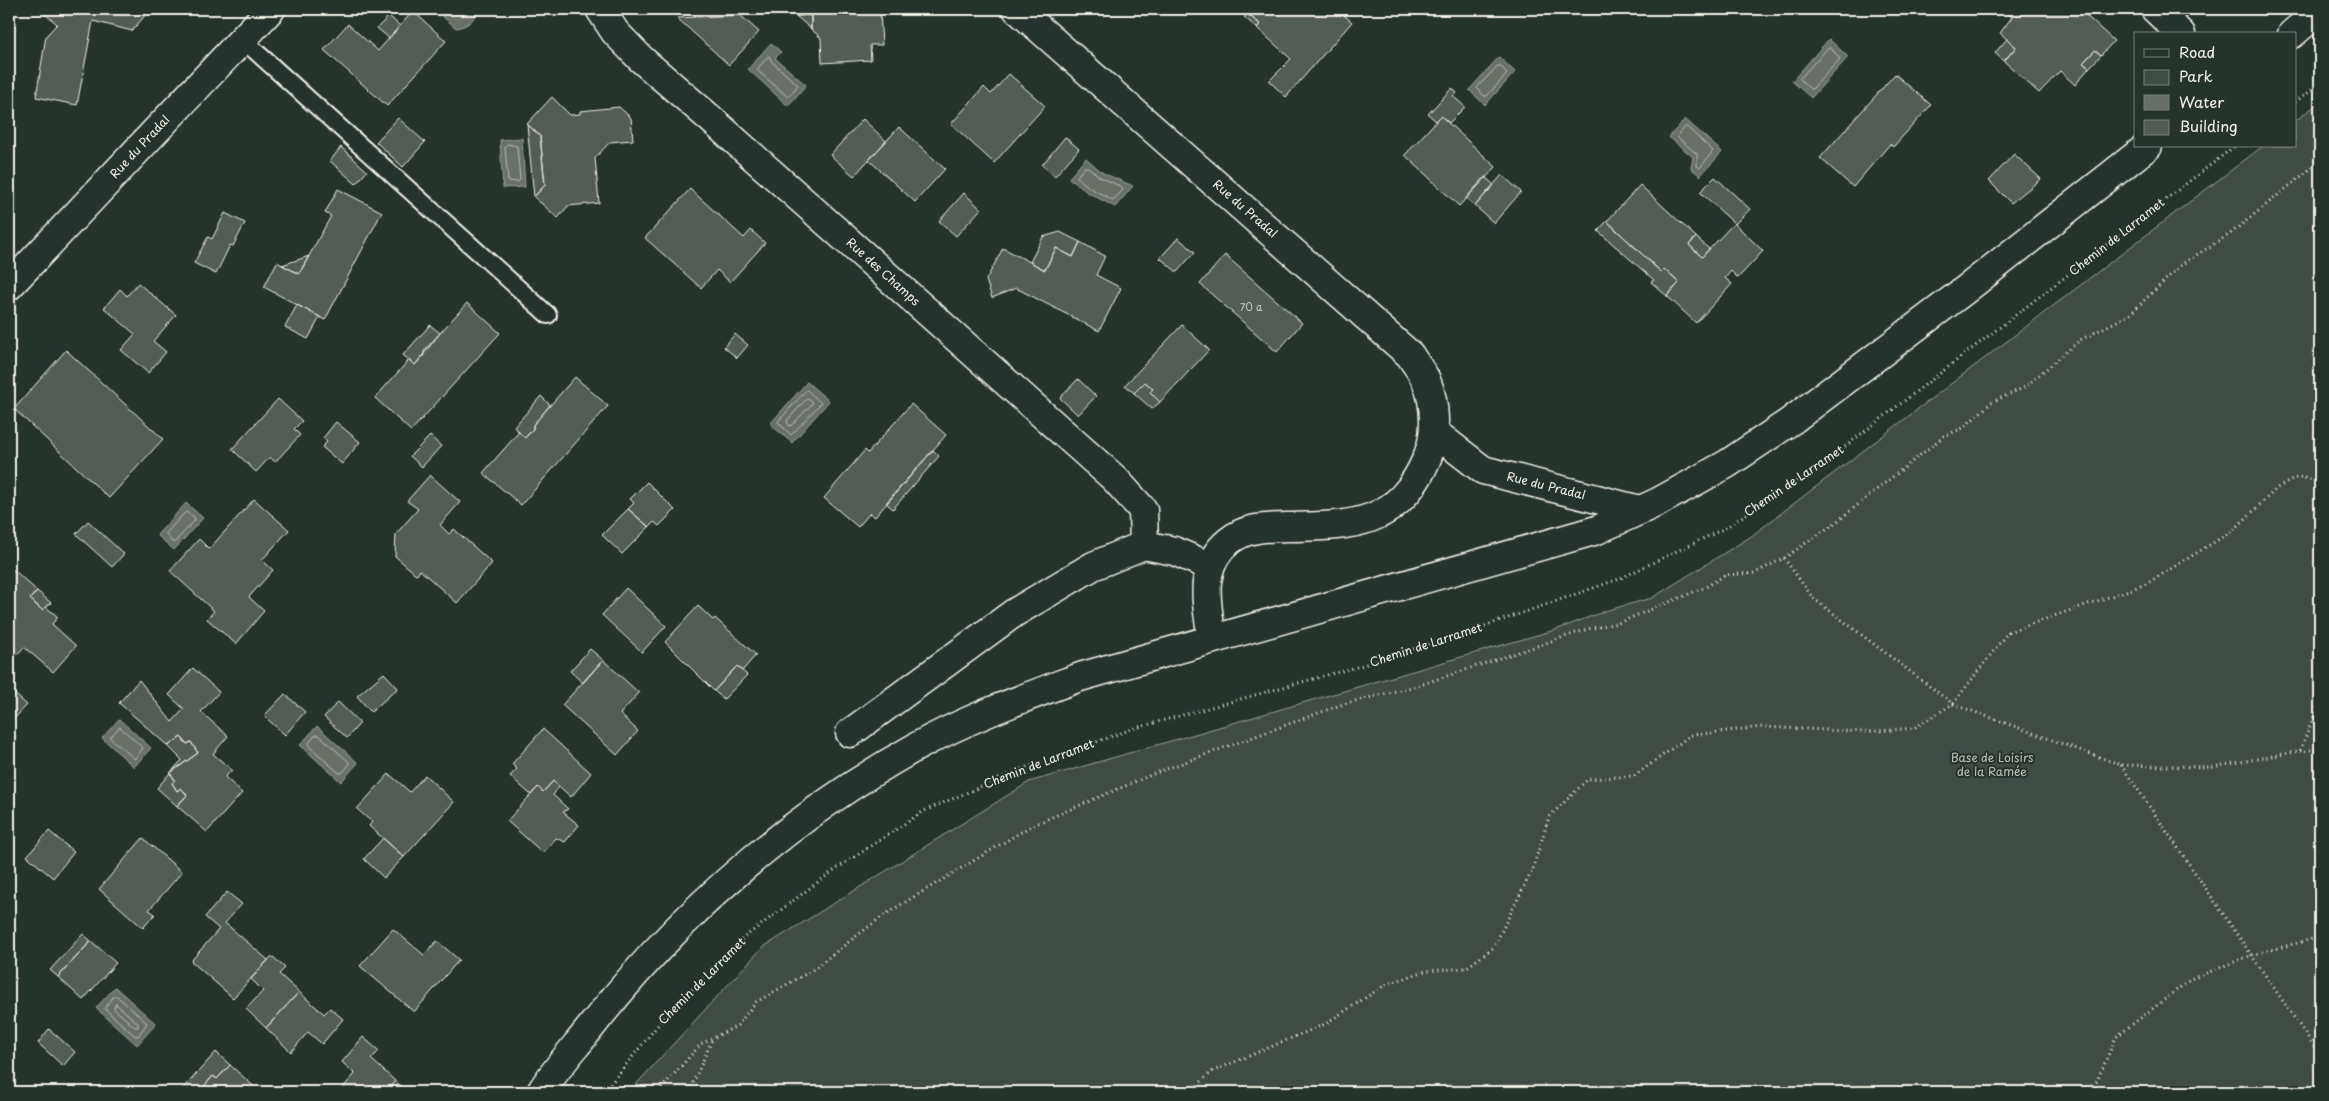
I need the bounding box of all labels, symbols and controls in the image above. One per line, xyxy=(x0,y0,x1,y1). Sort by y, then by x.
legend xyxy=(2134,32,2296,148)
text: Road xyxy=(2179,40,2215,63)
text: Park xyxy=(2179,64,2213,87)
text: Water xyxy=(2179,90,2224,113)
street label: Rue du Pradal xyxy=(105,111,173,182)
text: Building xyxy=(2179,114,2238,137)
street label: Rue du Pradal xyxy=(1209,175,1282,241)
street label: Chemin de Larramet xyxy=(2065,193,2168,279)
street label: Rue des Champs xyxy=(843,233,925,310)
house number: 70 a xyxy=(1240,299,1263,314)
street label: Chemin de Larramet xyxy=(1740,440,1847,520)
street label: Rue du Pradal xyxy=(1505,467,1588,504)
street label: Chemin de Larramet xyxy=(1367,617,1484,671)
street label: Chemin de Larramet xyxy=(981,734,1097,792)
park label: Base de Loisirs de la Ramée xyxy=(1950,748,2034,780)
street label: Chemin de Larramet xyxy=(654,933,749,1028)

